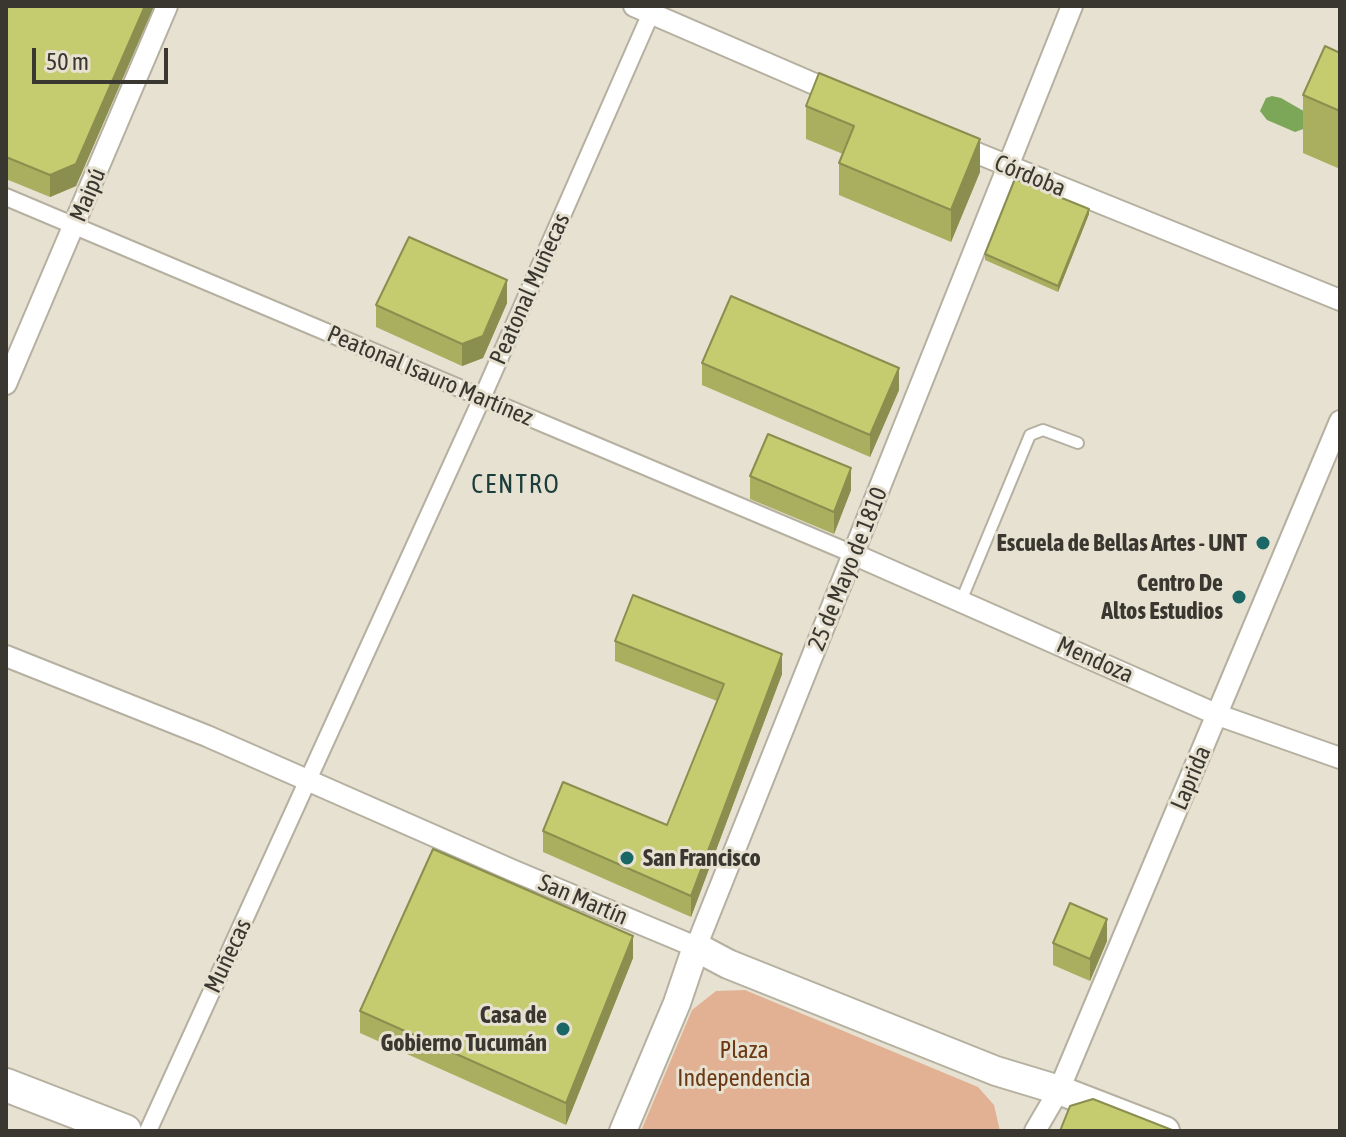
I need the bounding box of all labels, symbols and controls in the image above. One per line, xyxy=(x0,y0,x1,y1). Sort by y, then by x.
scale bar xyxy=(36,32,172,82)
text: 50 m xyxy=(46,48,89,75)
street label: Córdoba xyxy=(990,149,1070,203)
street label: Maipú xyxy=(64,164,112,226)
street label: Peatonal Muñecas xyxy=(484,209,576,369)
street label: Peatonal Isauro Martínez xyxy=(323,320,537,432)
district label: CENTRO xyxy=(471,469,561,501)
street label: 25 de Mayo de 1810 xyxy=(802,483,894,655)
place label: Escuela de Bellas Artes - UNT xyxy=(997,529,1247,557)
marker: Escuela de Bellas Artes - UNT xyxy=(1254,534,1272,552)
place label: Centro De Altos Estudios xyxy=(1101,569,1223,625)
marker: Centro De Altos Estudios xyxy=(1230,588,1248,606)
street label: Mendoza xyxy=(1052,630,1138,690)
street label: Laprida xyxy=(1165,742,1217,814)
place label: San Francisco xyxy=(643,844,761,872)
marker: San Francisco xyxy=(618,849,636,867)
street label: San Martín xyxy=(534,868,632,932)
street label: Muñecas xyxy=(198,914,258,998)
place label: Casa de Gobierno Tucumán xyxy=(380,1001,547,1057)
marker: Casa de Gobierno Tucumán xyxy=(554,1020,572,1038)
park label: Plaza Independencia xyxy=(677,1036,811,1092)

